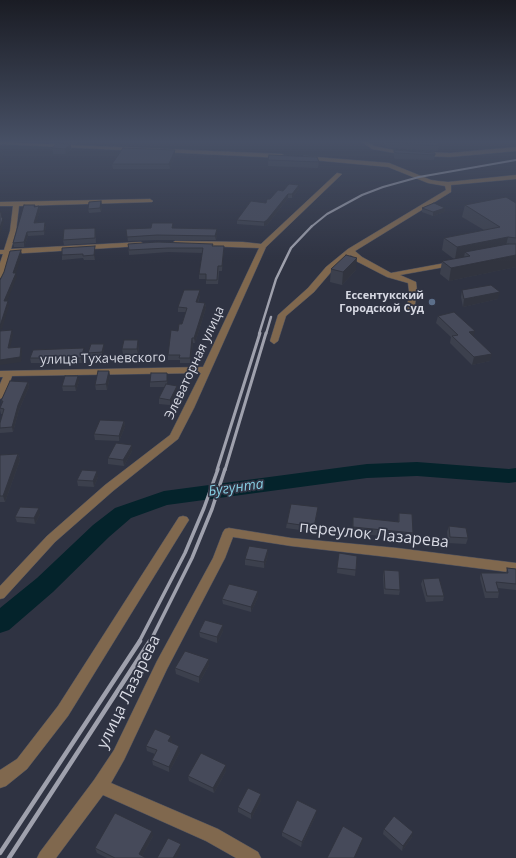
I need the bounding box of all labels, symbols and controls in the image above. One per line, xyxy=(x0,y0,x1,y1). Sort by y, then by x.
place label: Ессентукский Городской Суд xyxy=(339,289,424,315)
marker: Ессентукский Городской Суд xyxy=(427,297,437,307)
street label: Элеваторная улица xyxy=(162,304,228,422)
street label: улица Тухачевского xyxy=(40,350,166,368)
water label: Бугунта xyxy=(207,476,265,500)
street label: переулок Лазарева xyxy=(298,518,450,552)
street label: улица Лазарева xyxy=(93,632,165,752)

